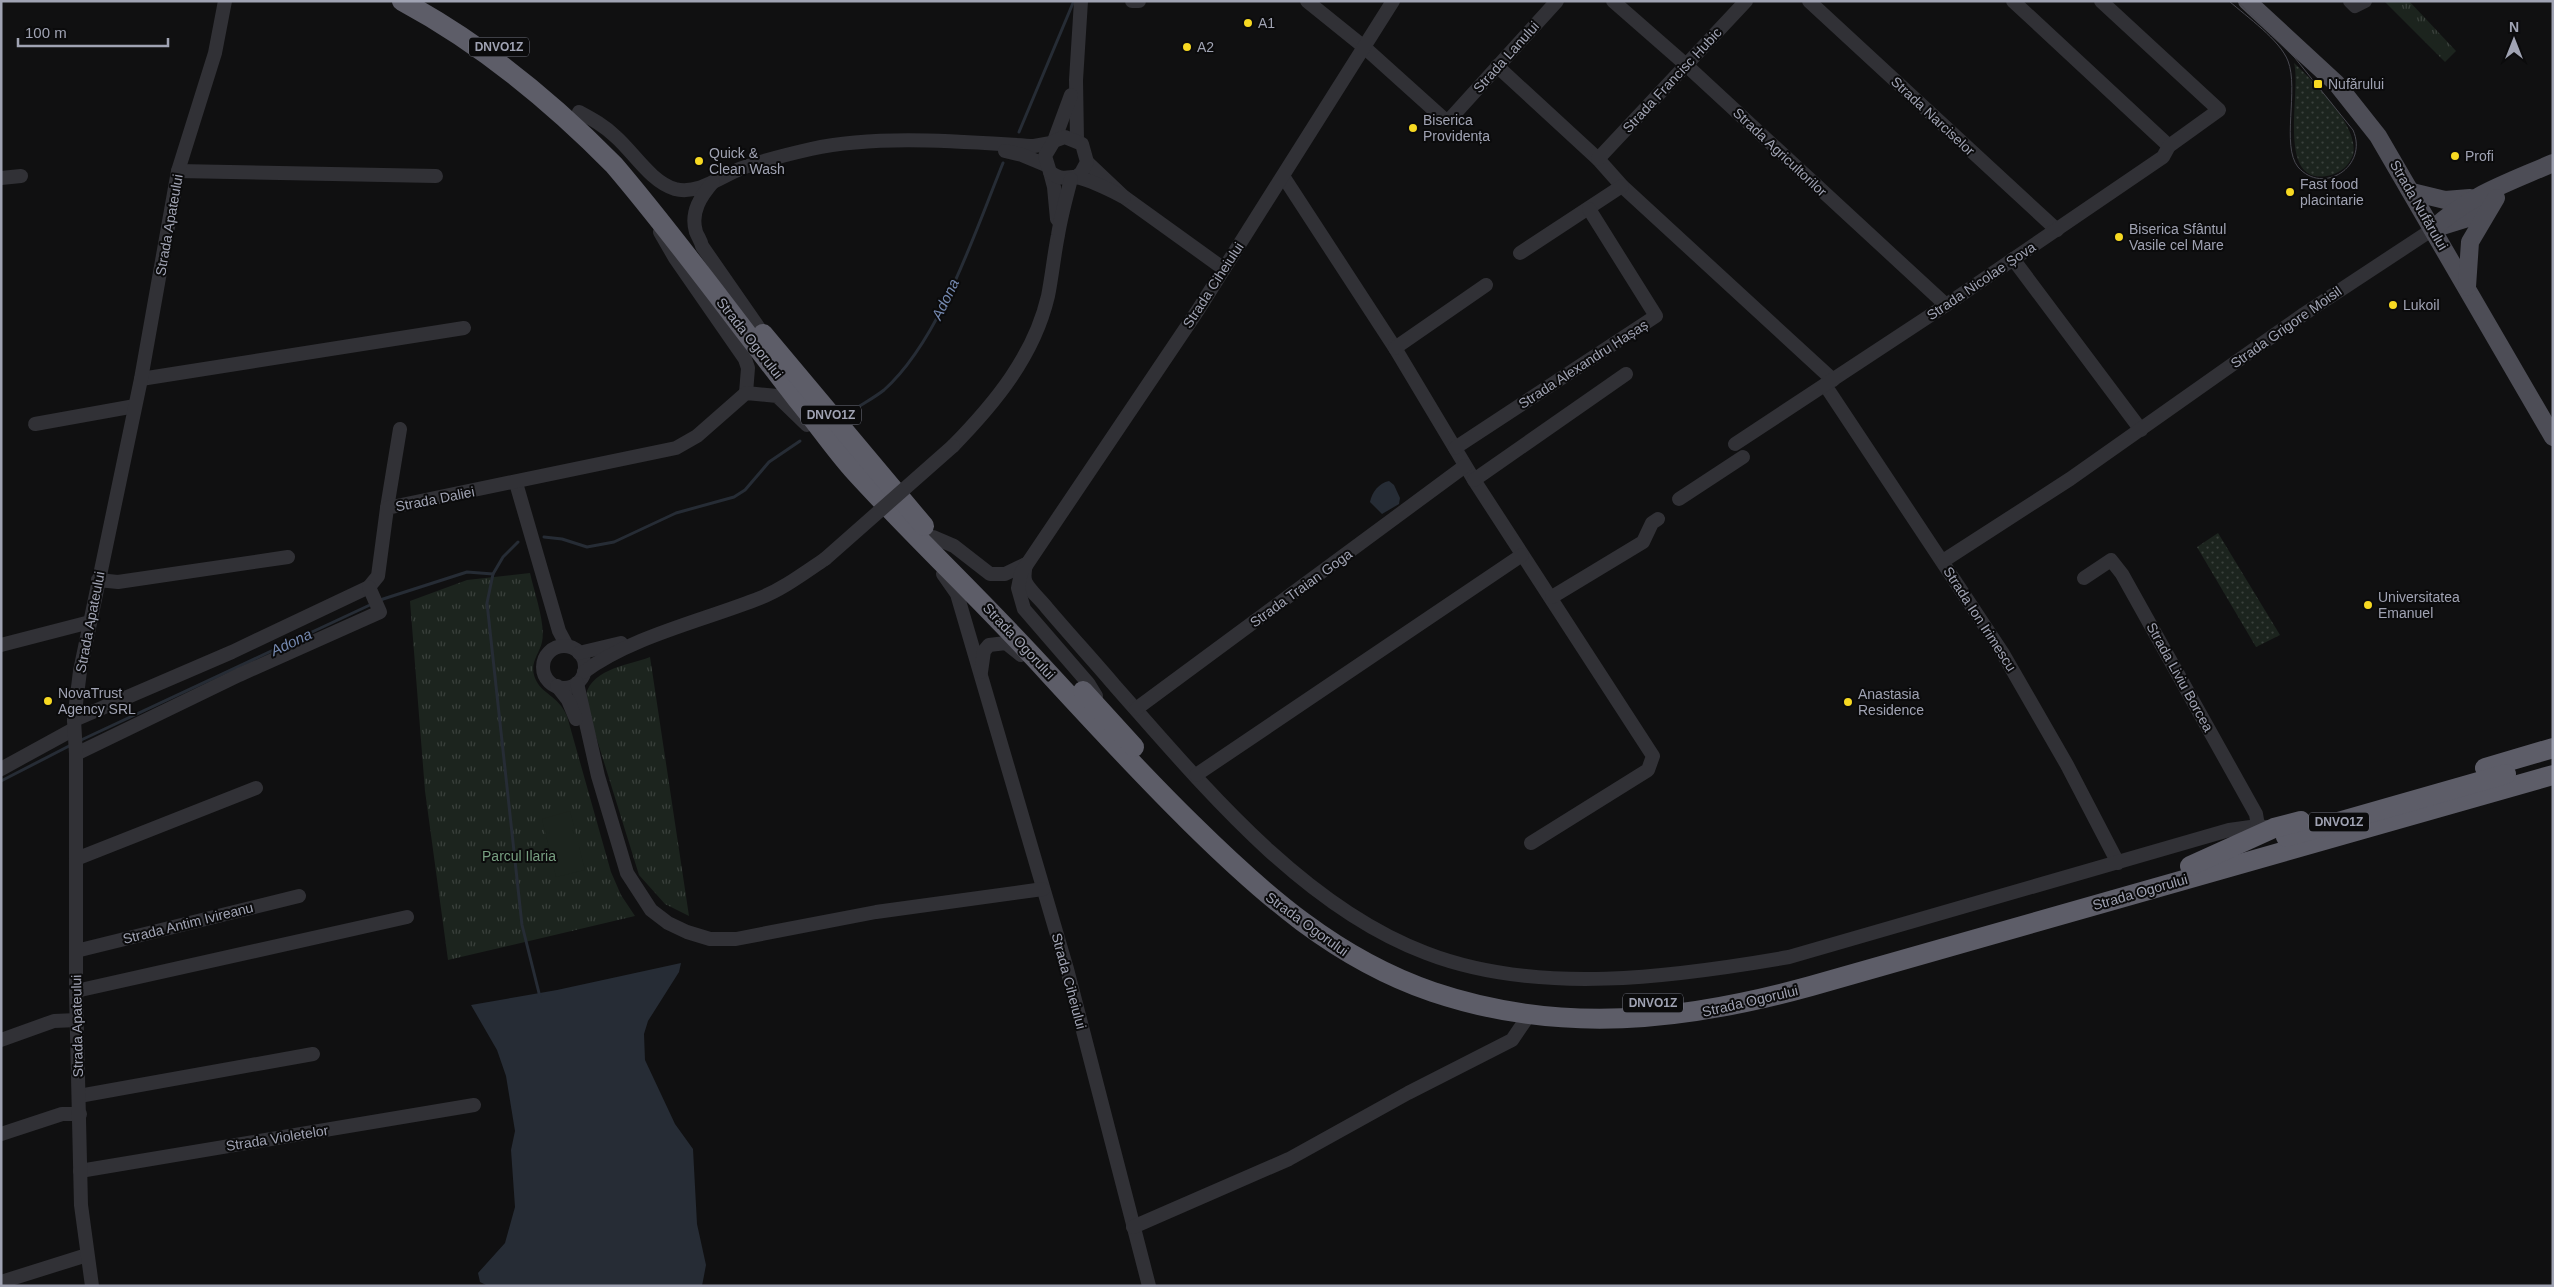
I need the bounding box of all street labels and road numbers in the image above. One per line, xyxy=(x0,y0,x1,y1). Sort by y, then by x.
street label: Strada Lanului xyxy=(1470,18,1542,96)
street label: Strada Francisc Hubic xyxy=(1619,24,1725,136)
road number: DNVO1Z xyxy=(469,38,529,56)
street label: Strada Narciselor xyxy=(1888,73,1978,159)
street label: Strada Agricultorilor xyxy=(1730,104,1830,200)
street label: Strada Nufărului xyxy=(2387,157,2451,253)
street label: Strada Apateului xyxy=(152,173,186,277)
street label: Strada Ciheiului xyxy=(1179,239,1247,331)
street label: Strada Nicolae Șova xyxy=(1924,239,2039,323)
street label: Strada Grigore Moisil xyxy=(2228,283,2344,371)
street label: Strada Ogorului xyxy=(714,294,786,382)
street label: Strada Alexandru Hașaș xyxy=(1515,316,1651,412)
road number: DNVO1Z xyxy=(801,406,861,424)
street label: Strada Daliei xyxy=(394,483,476,515)
street label: Strada Traian Goga xyxy=(1247,545,1355,630)
street label: Strada Ion Irimescu xyxy=(1940,564,2020,674)
street label: Strada Apateului xyxy=(72,570,108,674)
street label: Strada Ogorului xyxy=(980,600,1058,682)
street label: Strada Liviu Borcea xyxy=(2143,620,2217,734)
road number: DNVO1Z xyxy=(2309,812,2369,832)
street label: Strada Ogorului xyxy=(2091,871,2189,913)
street label: Strada Ogorului xyxy=(1263,889,1351,959)
street label: Strada Antim Ivireanu xyxy=(121,899,255,947)
street label: Strada Ciheiului xyxy=(1048,931,1090,1031)
street label: Strada Apateului xyxy=(68,974,86,1078)
street label: Strada Ogorului xyxy=(1700,982,1800,1020)
road number: DNVO1Z xyxy=(1623,994,1683,1012)
street label: Strada Violetelor xyxy=(225,1122,330,1154)

